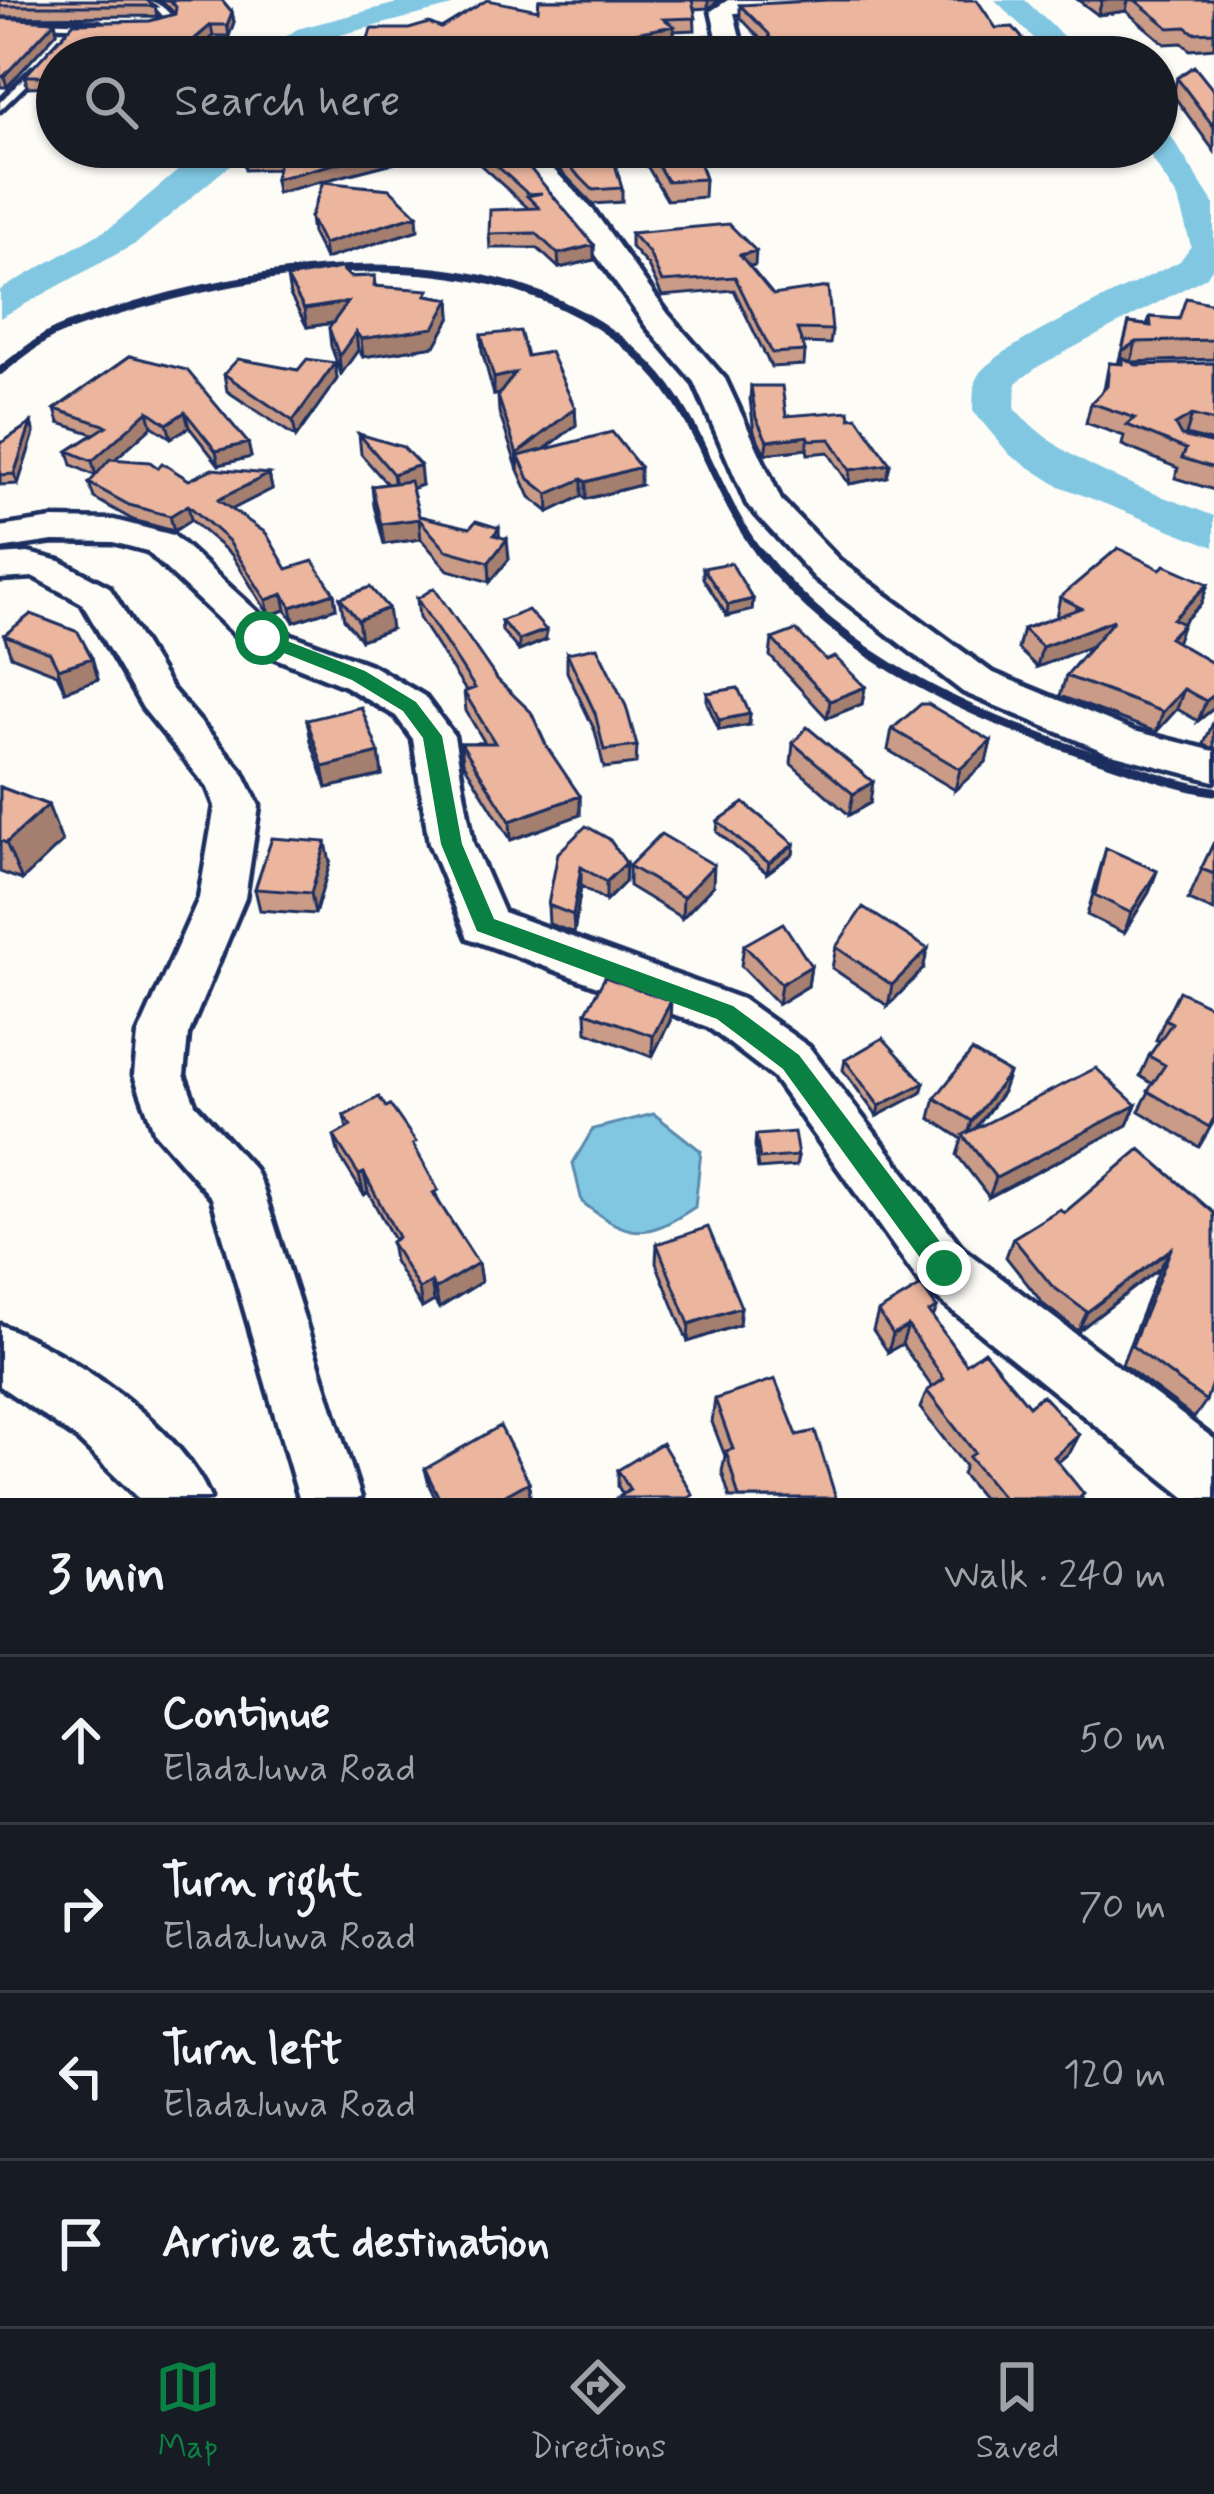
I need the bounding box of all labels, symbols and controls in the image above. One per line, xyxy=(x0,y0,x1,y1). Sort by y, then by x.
search box xyxy=(36,36,1178,168)
icon: search xyxy=(78,69,144,135)
text: Search here xyxy=(174,73,401,132)
route start xyxy=(235,611,289,665)
route end xyxy=(917,1241,971,1295)
text: 3 min xyxy=(48,1543,166,1609)
text: Walk · 240 m xyxy=(944,1551,1166,1602)
text: Continue xyxy=(162,1685,330,1744)
icon: ahead xyxy=(48,1707,114,1773)
text: 50 m xyxy=(1079,1714,1166,1765)
text: Eladaluwa Road xyxy=(162,1744,416,1795)
text: Turn right xyxy=(162,1853,362,1912)
icon: right xyxy=(48,1875,114,1941)
text: 70 m xyxy=(1078,1882,1166,1933)
text: Eladaluwa Road xyxy=(162,1912,416,1963)
text: Turn left xyxy=(162,2021,342,2080)
icon: left xyxy=(48,2043,114,2109)
text: 120 m xyxy=(1063,2050,1166,2101)
text: Eladaluwa Road xyxy=(162,2080,416,2131)
icon: arrive xyxy=(48,2211,114,2277)
text: Arrive at destination xyxy=(162,2214,550,2273)
tab: Map xyxy=(155,2354,221,2470)
tab: Directions xyxy=(530,2354,666,2470)
tab: Saved xyxy=(976,2354,1059,2470)

